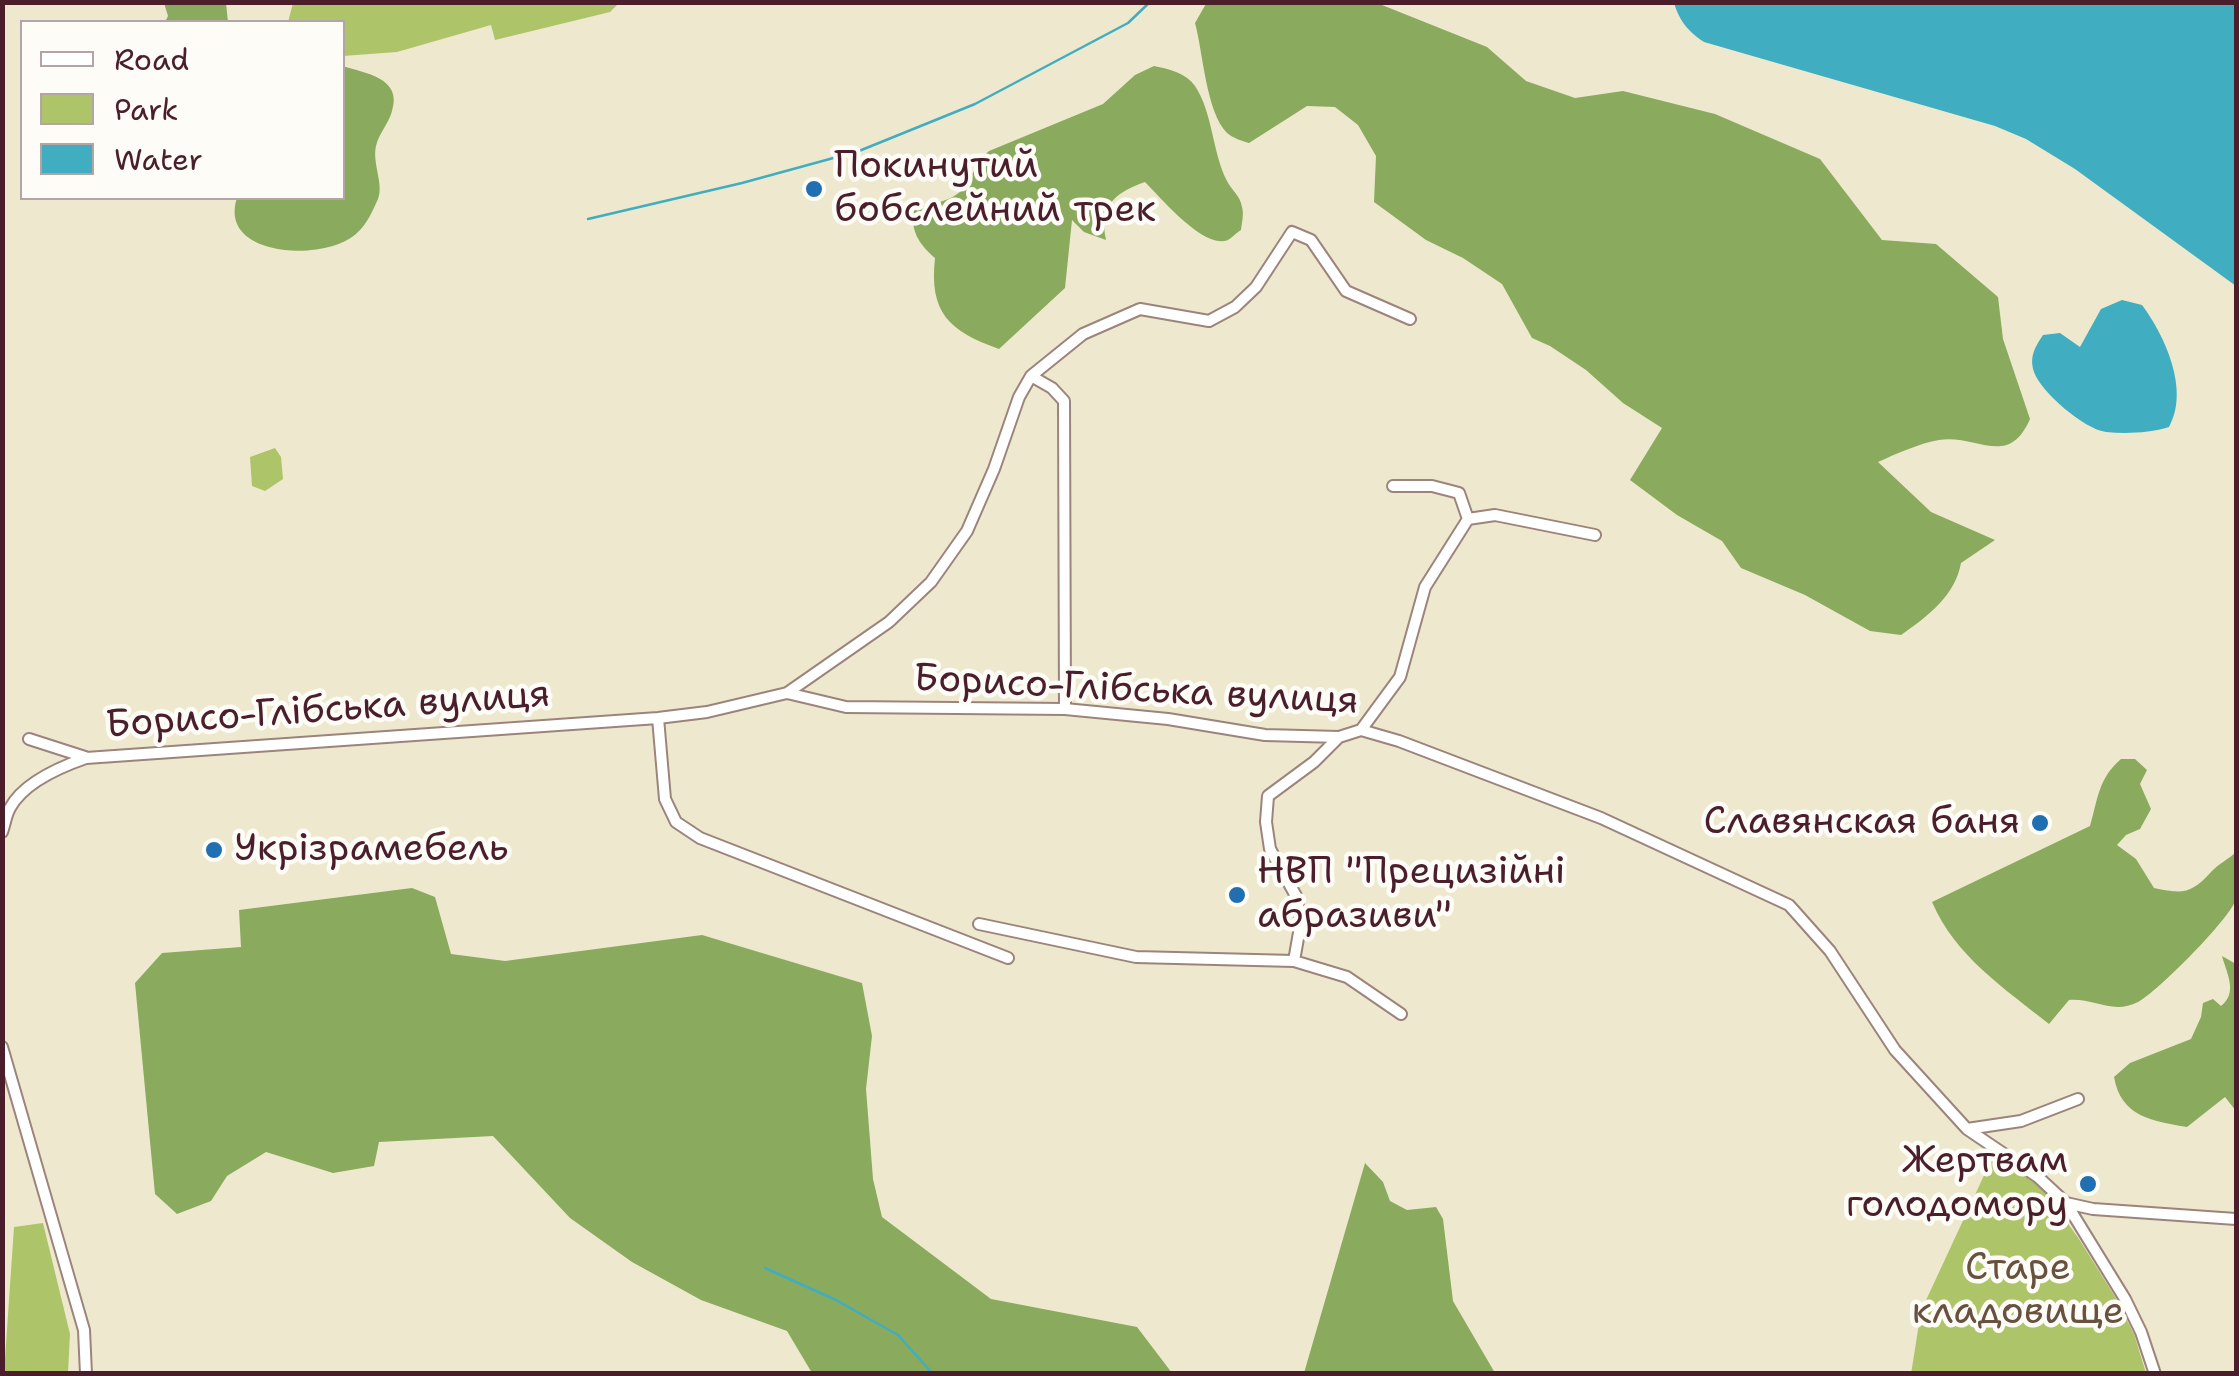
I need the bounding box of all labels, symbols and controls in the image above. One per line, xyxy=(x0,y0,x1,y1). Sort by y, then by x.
legend xyxy=(20,20,345,200)
text: Road xyxy=(114,39,189,80)
text: Park xyxy=(114,89,178,130)
text: Water xyxy=(114,139,203,180)
place label: Покинутий бобслейний трек xyxy=(834,144,1156,233)
marker: Покинутий бобслейний трек xyxy=(803,178,825,200)
street label: Борисо-Глібська вулиця xyxy=(912,657,1360,725)
street label: Борисо-Глібська вулиця xyxy=(104,673,552,749)
place label: Славянская баня xyxy=(1704,800,2020,846)
marker: Славянская баня xyxy=(2029,812,2051,834)
place label: Укрізрамебель xyxy=(234,827,508,873)
marker: Укрізрамебель xyxy=(203,839,225,861)
place label: НВП "Прецизійні абразиви" xyxy=(1257,850,1566,939)
marker: НВП "Прецизійні абразиви" xyxy=(1226,884,1248,906)
place label: Жертвам голодомору xyxy=(1846,1139,2068,1228)
marker: Жертвам голодомору xyxy=(2077,1173,2099,1195)
park label: Старе кладовище xyxy=(1912,1246,2124,1336)

